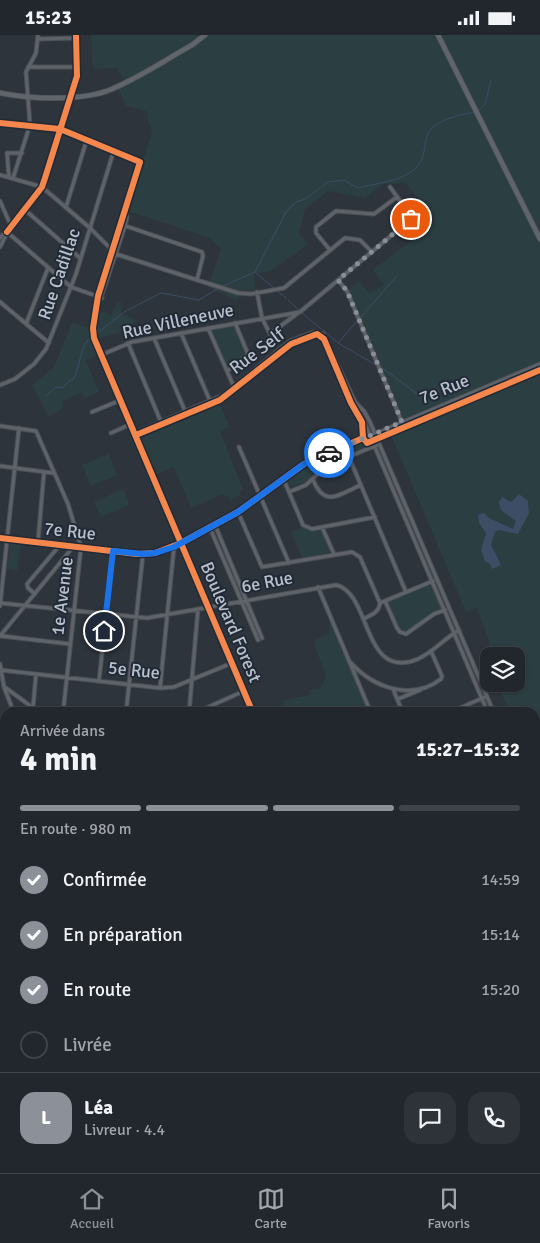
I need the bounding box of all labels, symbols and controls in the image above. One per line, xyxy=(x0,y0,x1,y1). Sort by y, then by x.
text: 15:23 xyxy=(25,6,72,30)
pin xyxy=(390,198,432,240)
icon: bag xyxy=(397,205,425,233)
street label: Rue Cadillac xyxy=(33,225,85,323)
street label: Rue Villeneuve xyxy=(120,298,236,344)
street label: Rue Self xyxy=(225,323,290,379)
street label: 7e Rue xyxy=(416,369,472,409)
courier xyxy=(304,428,354,478)
icon: car xyxy=(315,439,343,467)
street label: 7e Rue xyxy=(43,517,97,545)
street label: 1e Avenue xyxy=(46,555,78,637)
street label: Boulevard Forest xyxy=(196,558,266,686)
street label: 6e Rue xyxy=(239,566,295,598)
pin xyxy=(83,610,125,652)
icon: home xyxy=(90,617,118,645)
map controls xyxy=(480,647,525,692)
button: layers xyxy=(480,647,525,692)
street label: 5e Rue xyxy=(107,656,161,684)
text: Arrivée dans xyxy=(20,721,105,741)
text: 15:27–15:32 xyxy=(416,738,520,762)
text: 4 min xyxy=(20,740,97,779)
text: En route · 980 m xyxy=(20,819,132,839)
icon: check xyxy=(20,866,48,894)
text: Confirmée xyxy=(63,868,147,892)
text: 14:59 xyxy=(481,870,520,890)
icon: check xyxy=(20,921,48,949)
text: En préparation xyxy=(63,923,183,947)
text: 15:14 xyxy=(481,925,520,945)
icon: check xyxy=(20,976,48,1004)
text: En route xyxy=(63,978,131,1002)
text: 15:20 xyxy=(481,980,520,1000)
text: Livrée xyxy=(63,1033,112,1057)
button: chat xyxy=(404,1092,456,1144)
button: phone xyxy=(468,1092,520,1144)
text: Léa xyxy=(84,1096,113,1120)
text: L xyxy=(41,1106,51,1130)
text: Livreur · 4.4 xyxy=(84,1120,165,1140)
tab: Accueil xyxy=(70,1185,114,1232)
tab: Carte xyxy=(254,1185,287,1232)
tab: Favoris xyxy=(427,1185,470,1232)

